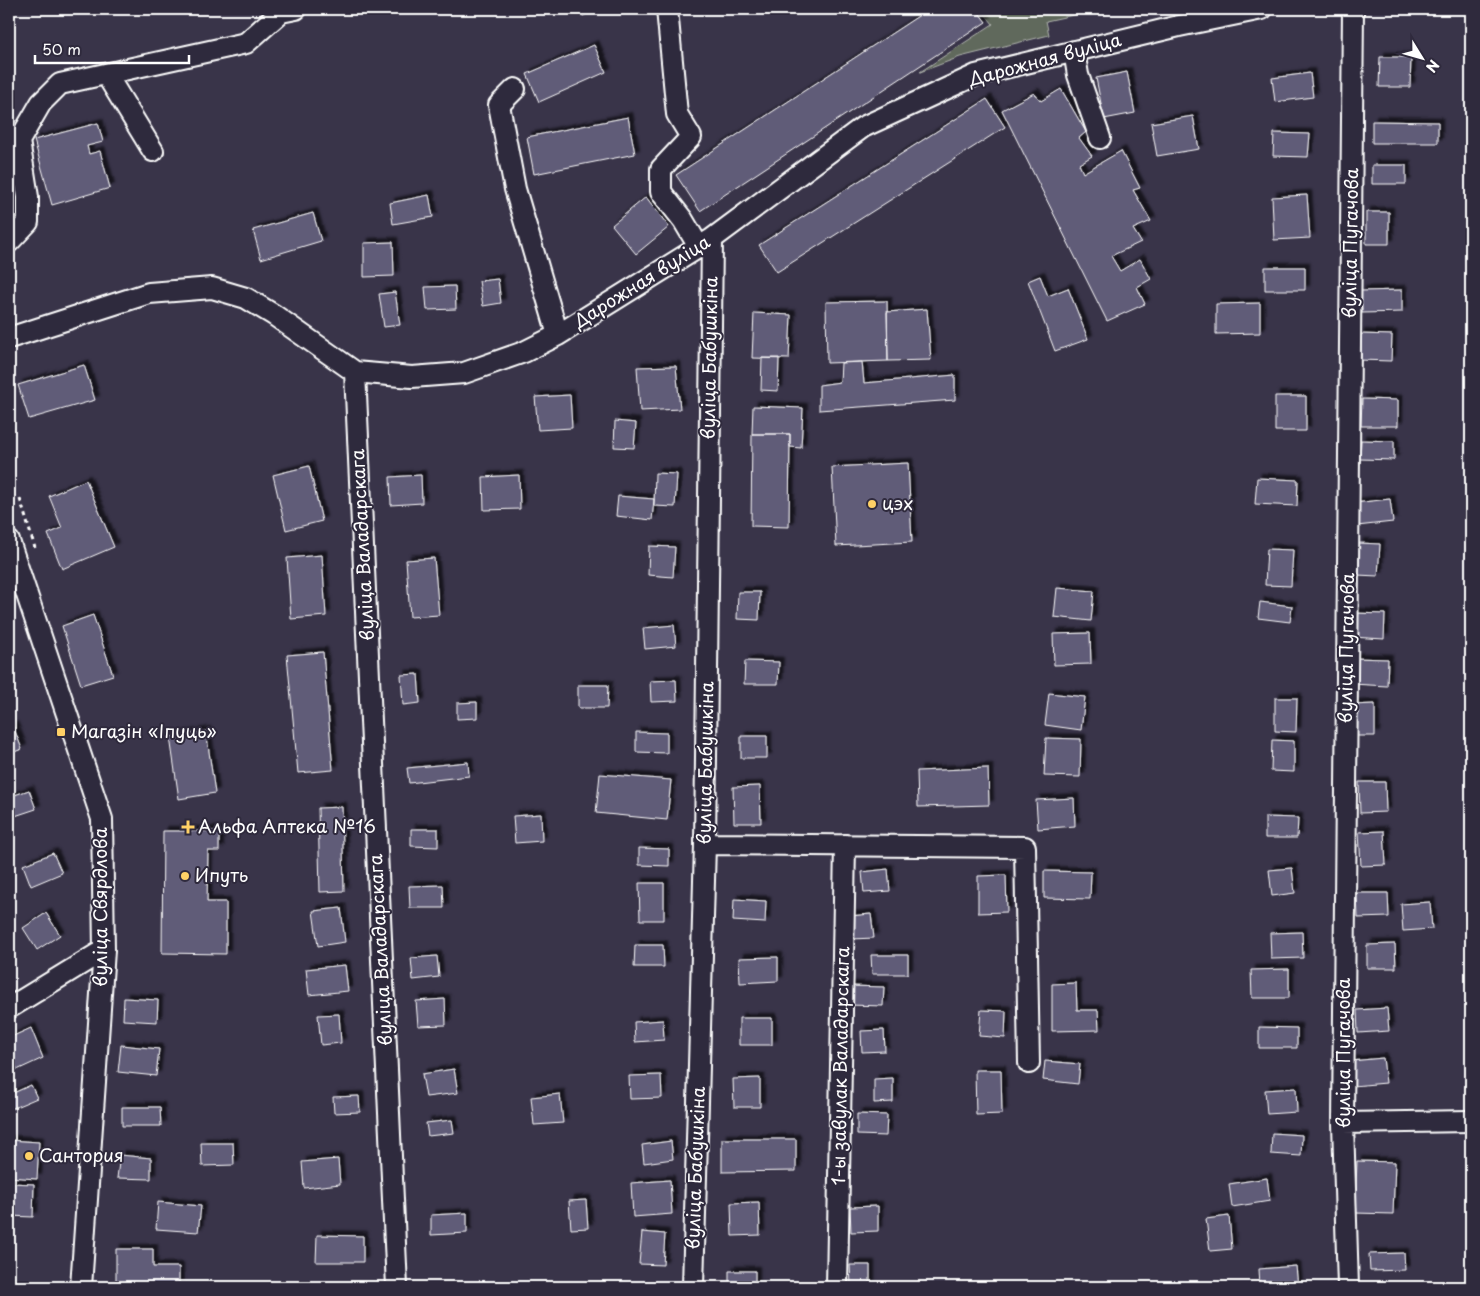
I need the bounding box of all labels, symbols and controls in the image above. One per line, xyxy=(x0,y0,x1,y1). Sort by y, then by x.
street label: Дарожная вуліца xyxy=(964,25,1124,92)
scale bar xyxy=(35,32,189,64)
north arrow xyxy=(1398,32,1448,82)
text: 50 m xyxy=(42,37,81,60)
text: N xyxy=(1421,55,1445,77)
street label: вуліца Пугачова xyxy=(1335,167,1364,318)
street label: Дарожная вуліца xyxy=(567,228,715,334)
street label: вуліца Бабушкіна xyxy=(694,275,723,440)
street label: вуліца Валадарскага xyxy=(343,448,380,642)
place label: цэх xyxy=(882,489,913,516)
marker: цэх xyxy=(866,498,878,510)
street label: вуліца Пугачова xyxy=(1331,572,1360,723)
street label: вуліца Бабушкіна xyxy=(690,680,719,845)
place label: Магазін «Іпуць» xyxy=(71,717,217,744)
marker: Магазін «Іпуць» xyxy=(55,726,67,738)
place label: Альфа Аптека №16 xyxy=(198,812,376,839)
marker: Альфа Аптека №16 xyxy=(182,821,194,833)
street label: вуліца Свярдлова xyxy=(86,826,113,987)
street label: вуліца Валадарскага xyxy=(361,853,398,1047)
place label: Ипуть xyxy=(195,861,248,888)
marker: Ипуть xyxy=(179,870,191,882)
street label: 1-ы завулак Валадарскага xyxy=(824,946,855,1186)
street label: вуліца Пугачова xyxy=(1329,977,1356,1128)
street label: вуліца Бабушкіна xyxy=(678,1085,711,1250)
place label: Сантория xyxy=(39,1141,124,1168)
marker: Сантория xyxy=(23,1150,35,1162)

